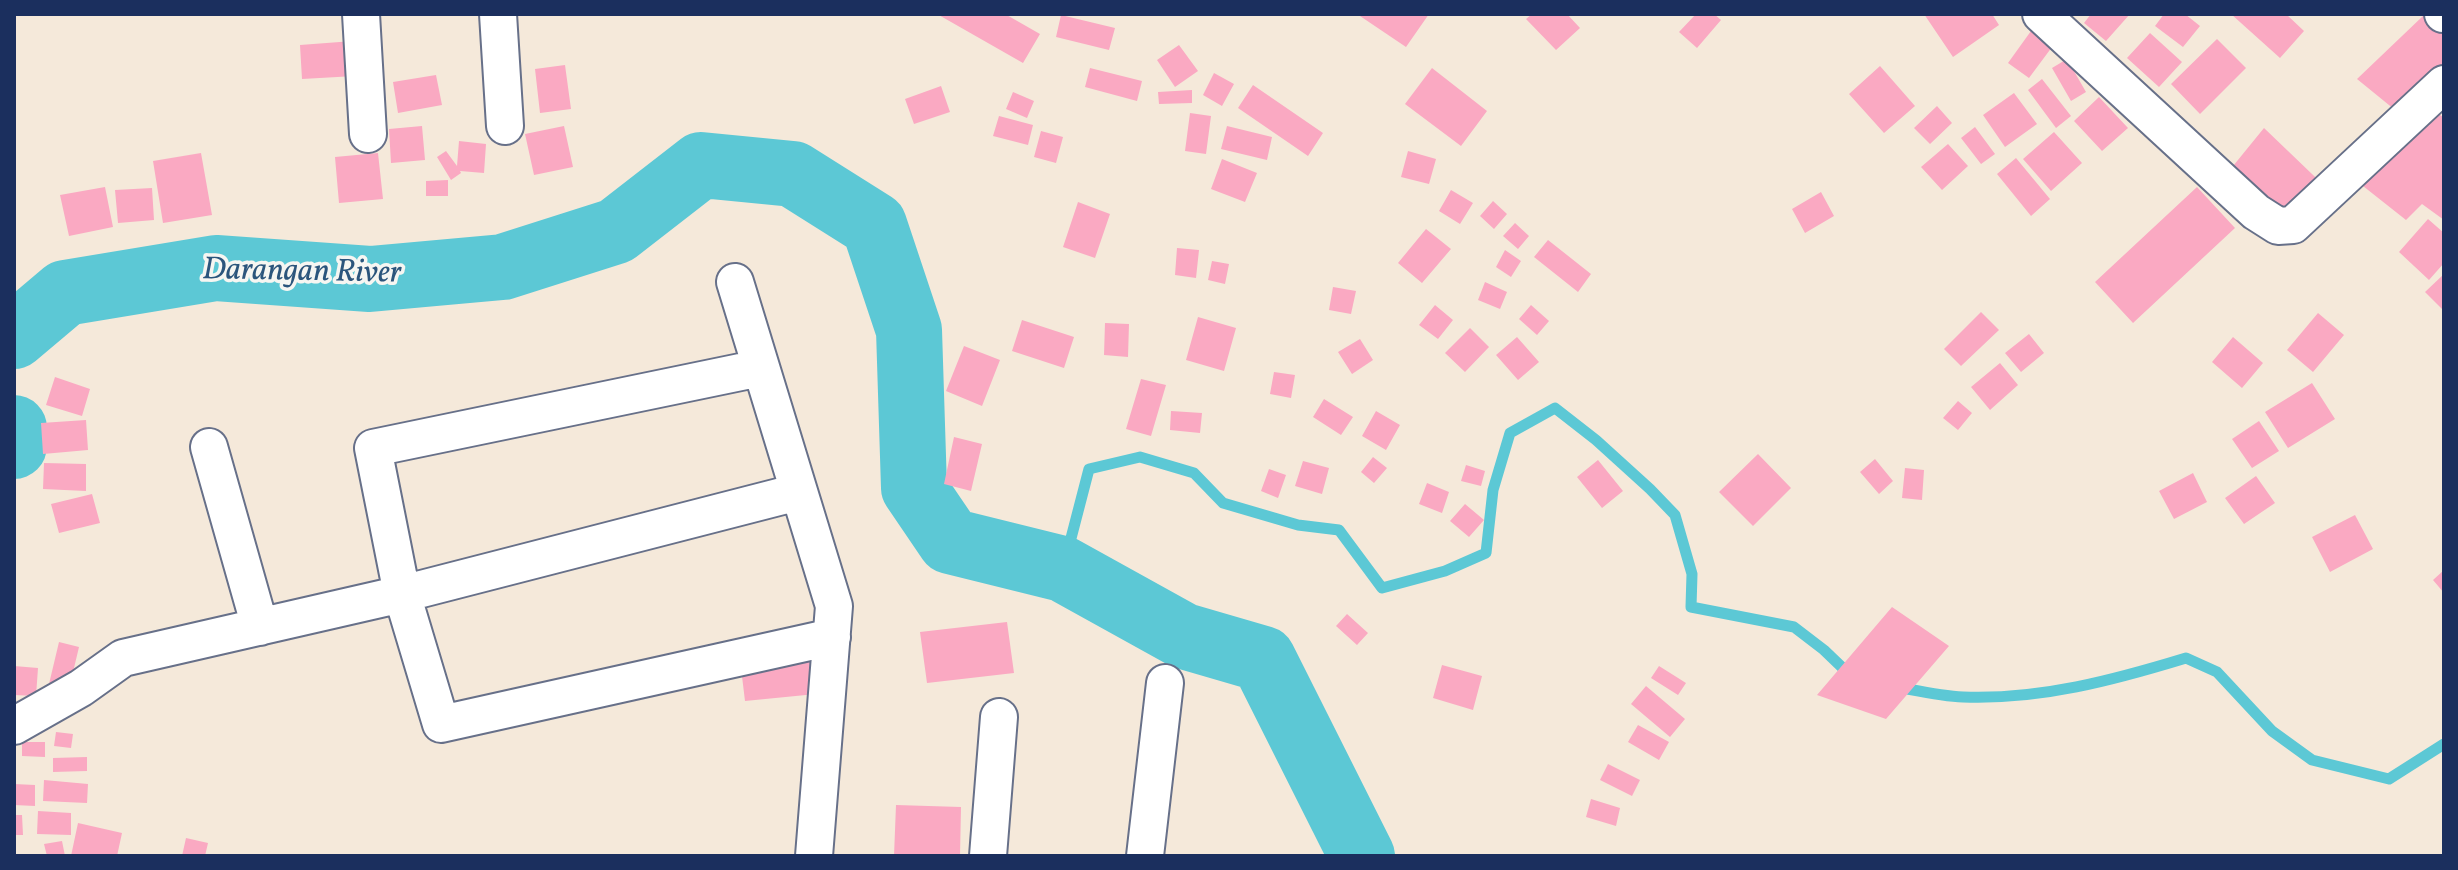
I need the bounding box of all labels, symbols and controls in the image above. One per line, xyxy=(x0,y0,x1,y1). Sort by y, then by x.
water label: Darangan River xyxy=(202,253,402,295)

